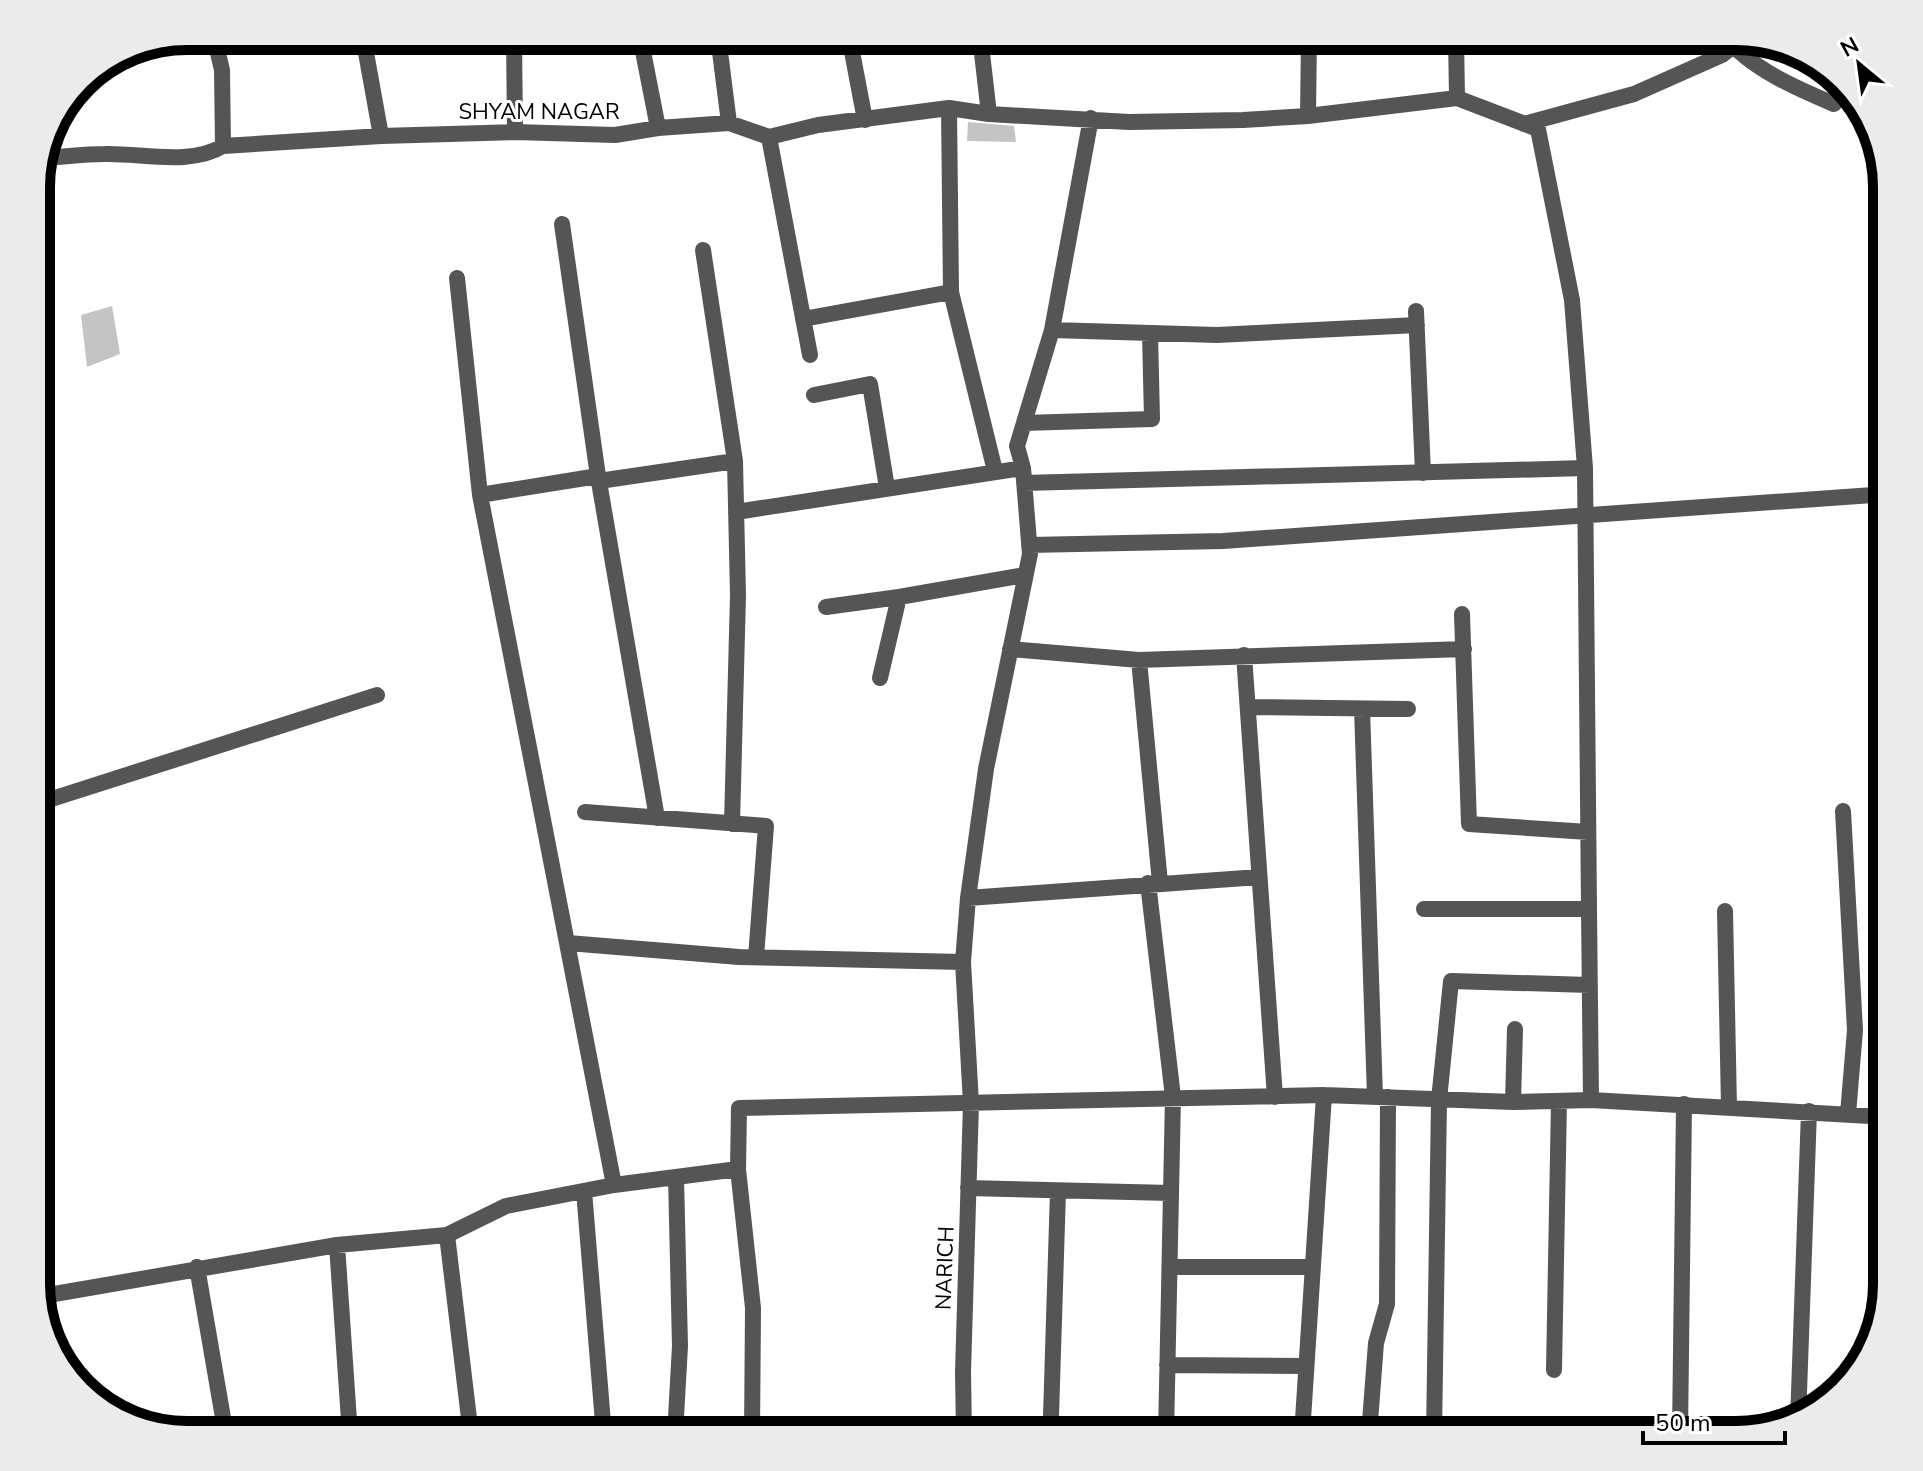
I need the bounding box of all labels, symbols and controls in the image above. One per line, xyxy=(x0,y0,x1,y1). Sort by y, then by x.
north arrow xyxy=(1819,24,1899,104)
text: N xyxy=(1835,30,1864,64)
street label: SHYAM NAGAR xyxy=(458,97,620,127)
street label: NARICH xyxy=(929,1225,961,1311)
scale bar xyxy=(1643,1395,1785,1445)
text: 50 m xyxy=(1655,1407,1711,1439)

